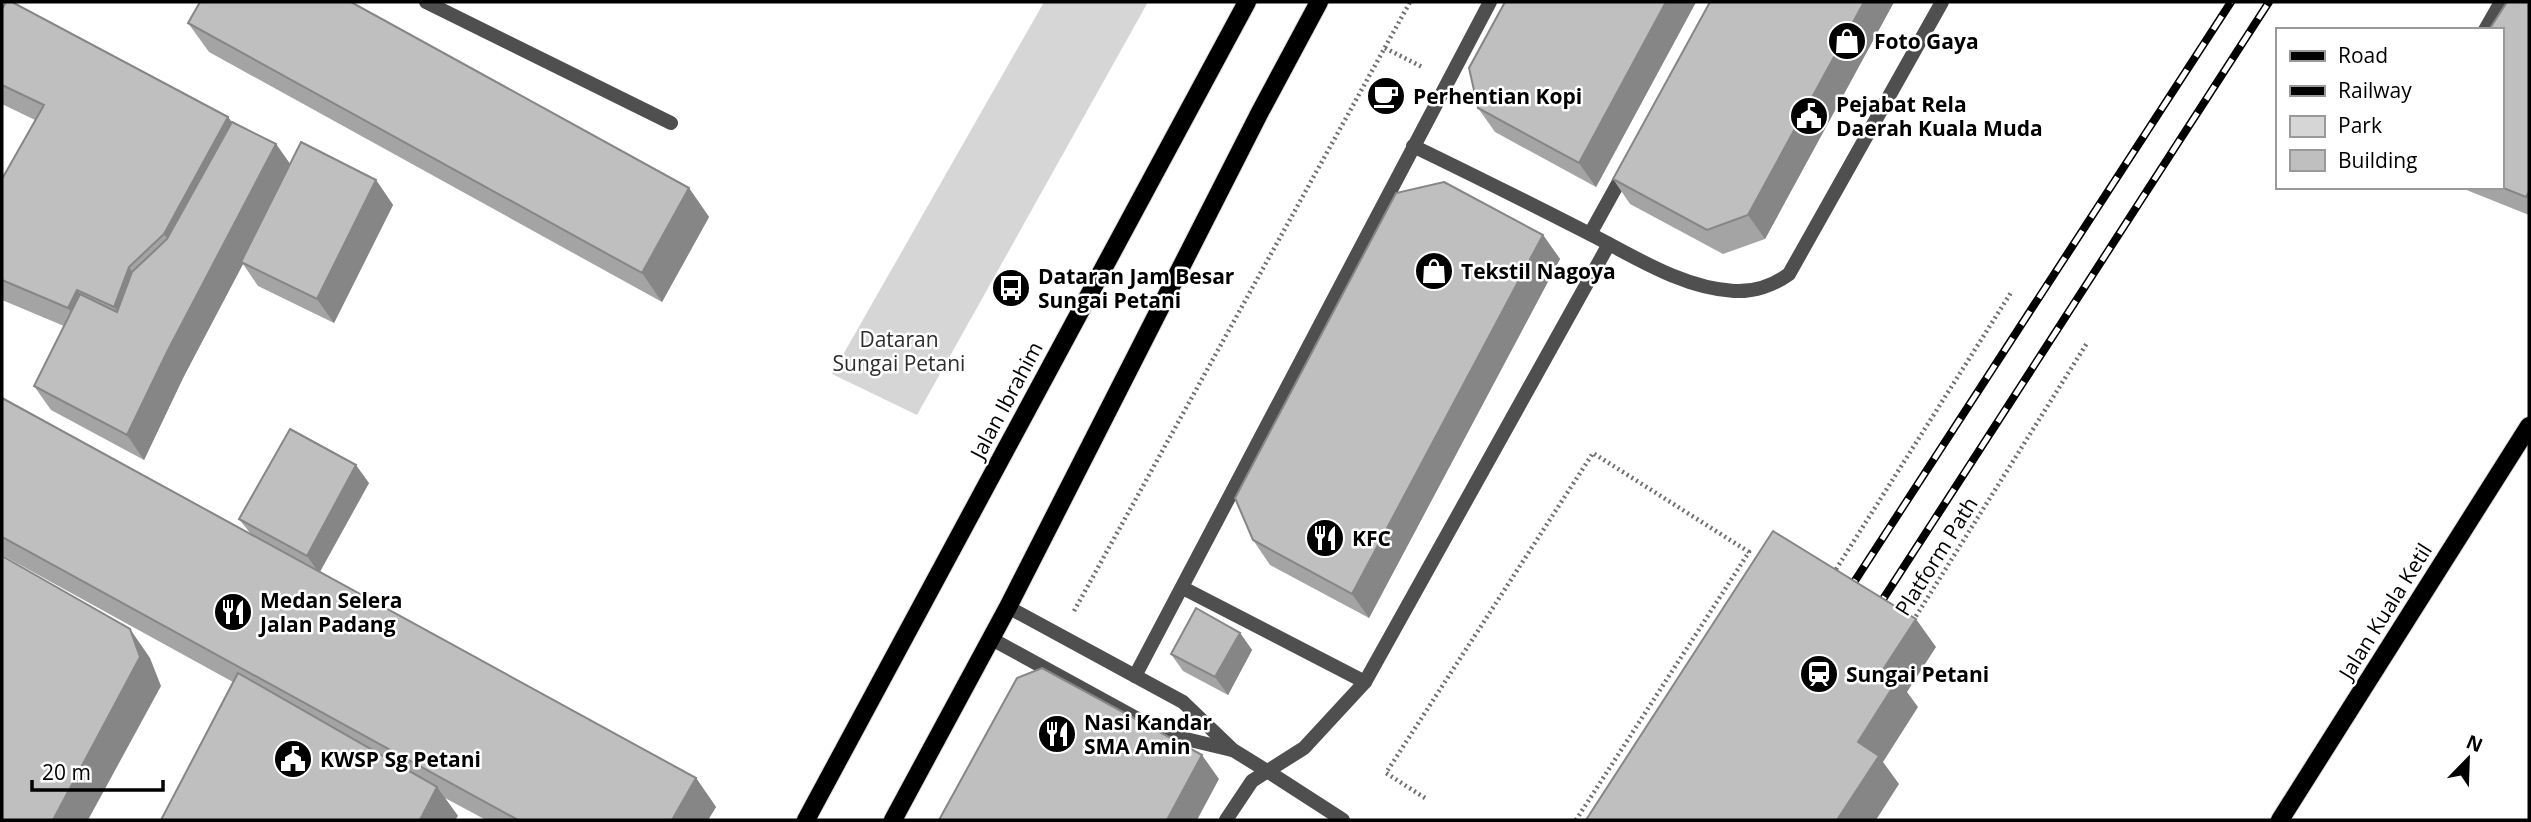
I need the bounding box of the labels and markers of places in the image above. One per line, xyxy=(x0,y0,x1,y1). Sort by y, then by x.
shop icon: Foto Gaya xyxy=(1826,20,1868,62)
place label: Foto Gaya xyxy=(1874,27,1979,55)
cafe icon: Perhentian Kopi xyxy=(1365,75,1407,117)
place label: Perhentian Kopi xyxy=(1413,82,1582,110)
place label: Pejabat Rela Daerah Kuala Muda xyxy=(1836,90,2043,142)
public building icon: Pejabat Rela Daerah Kuala Muda xyxy=(1788,95,1830,137)
shop icon: Tekstil Nagoya xyxy=(1413,250,1455,292)
place label: Tekstil Nagoya xyxy=(1461,257,1616,285)
place label: Dataran Jam Besar Sungai Petani xyxy=(1038,262,1235,314)
bus stop icon: Dataran Jam Besar Sungai Petani xyxy=(990,267,1032,309)
restaurant icon: KFC xyxy=(1304,517,1346,559)
place label: KFC xyxy=(1352,524,1391,552)
place label: Medan Selera Jalan Padang xyxy=(258,586,402,638)
restaurant icon: Medan Selera Jalan Padang xyxy=(212,591,254,633)
station icon: Sungai Petani xyxy=(1798,653,1840,695)
place label: Sungai Petani xyxy=(1846,660,1989,688)
place label: Nasi Kandar SMA Amin xyxy=(1084,708,1212,760)
restaurant icon: Nasi Kandar SMA Amin xyxy=(1036,713,1078,755)
public building icon: KWSP Sg Petani xyxy=(272,738,314,780)
place label: KWSP Sg Petani xyxy=(320,745,481,773)

